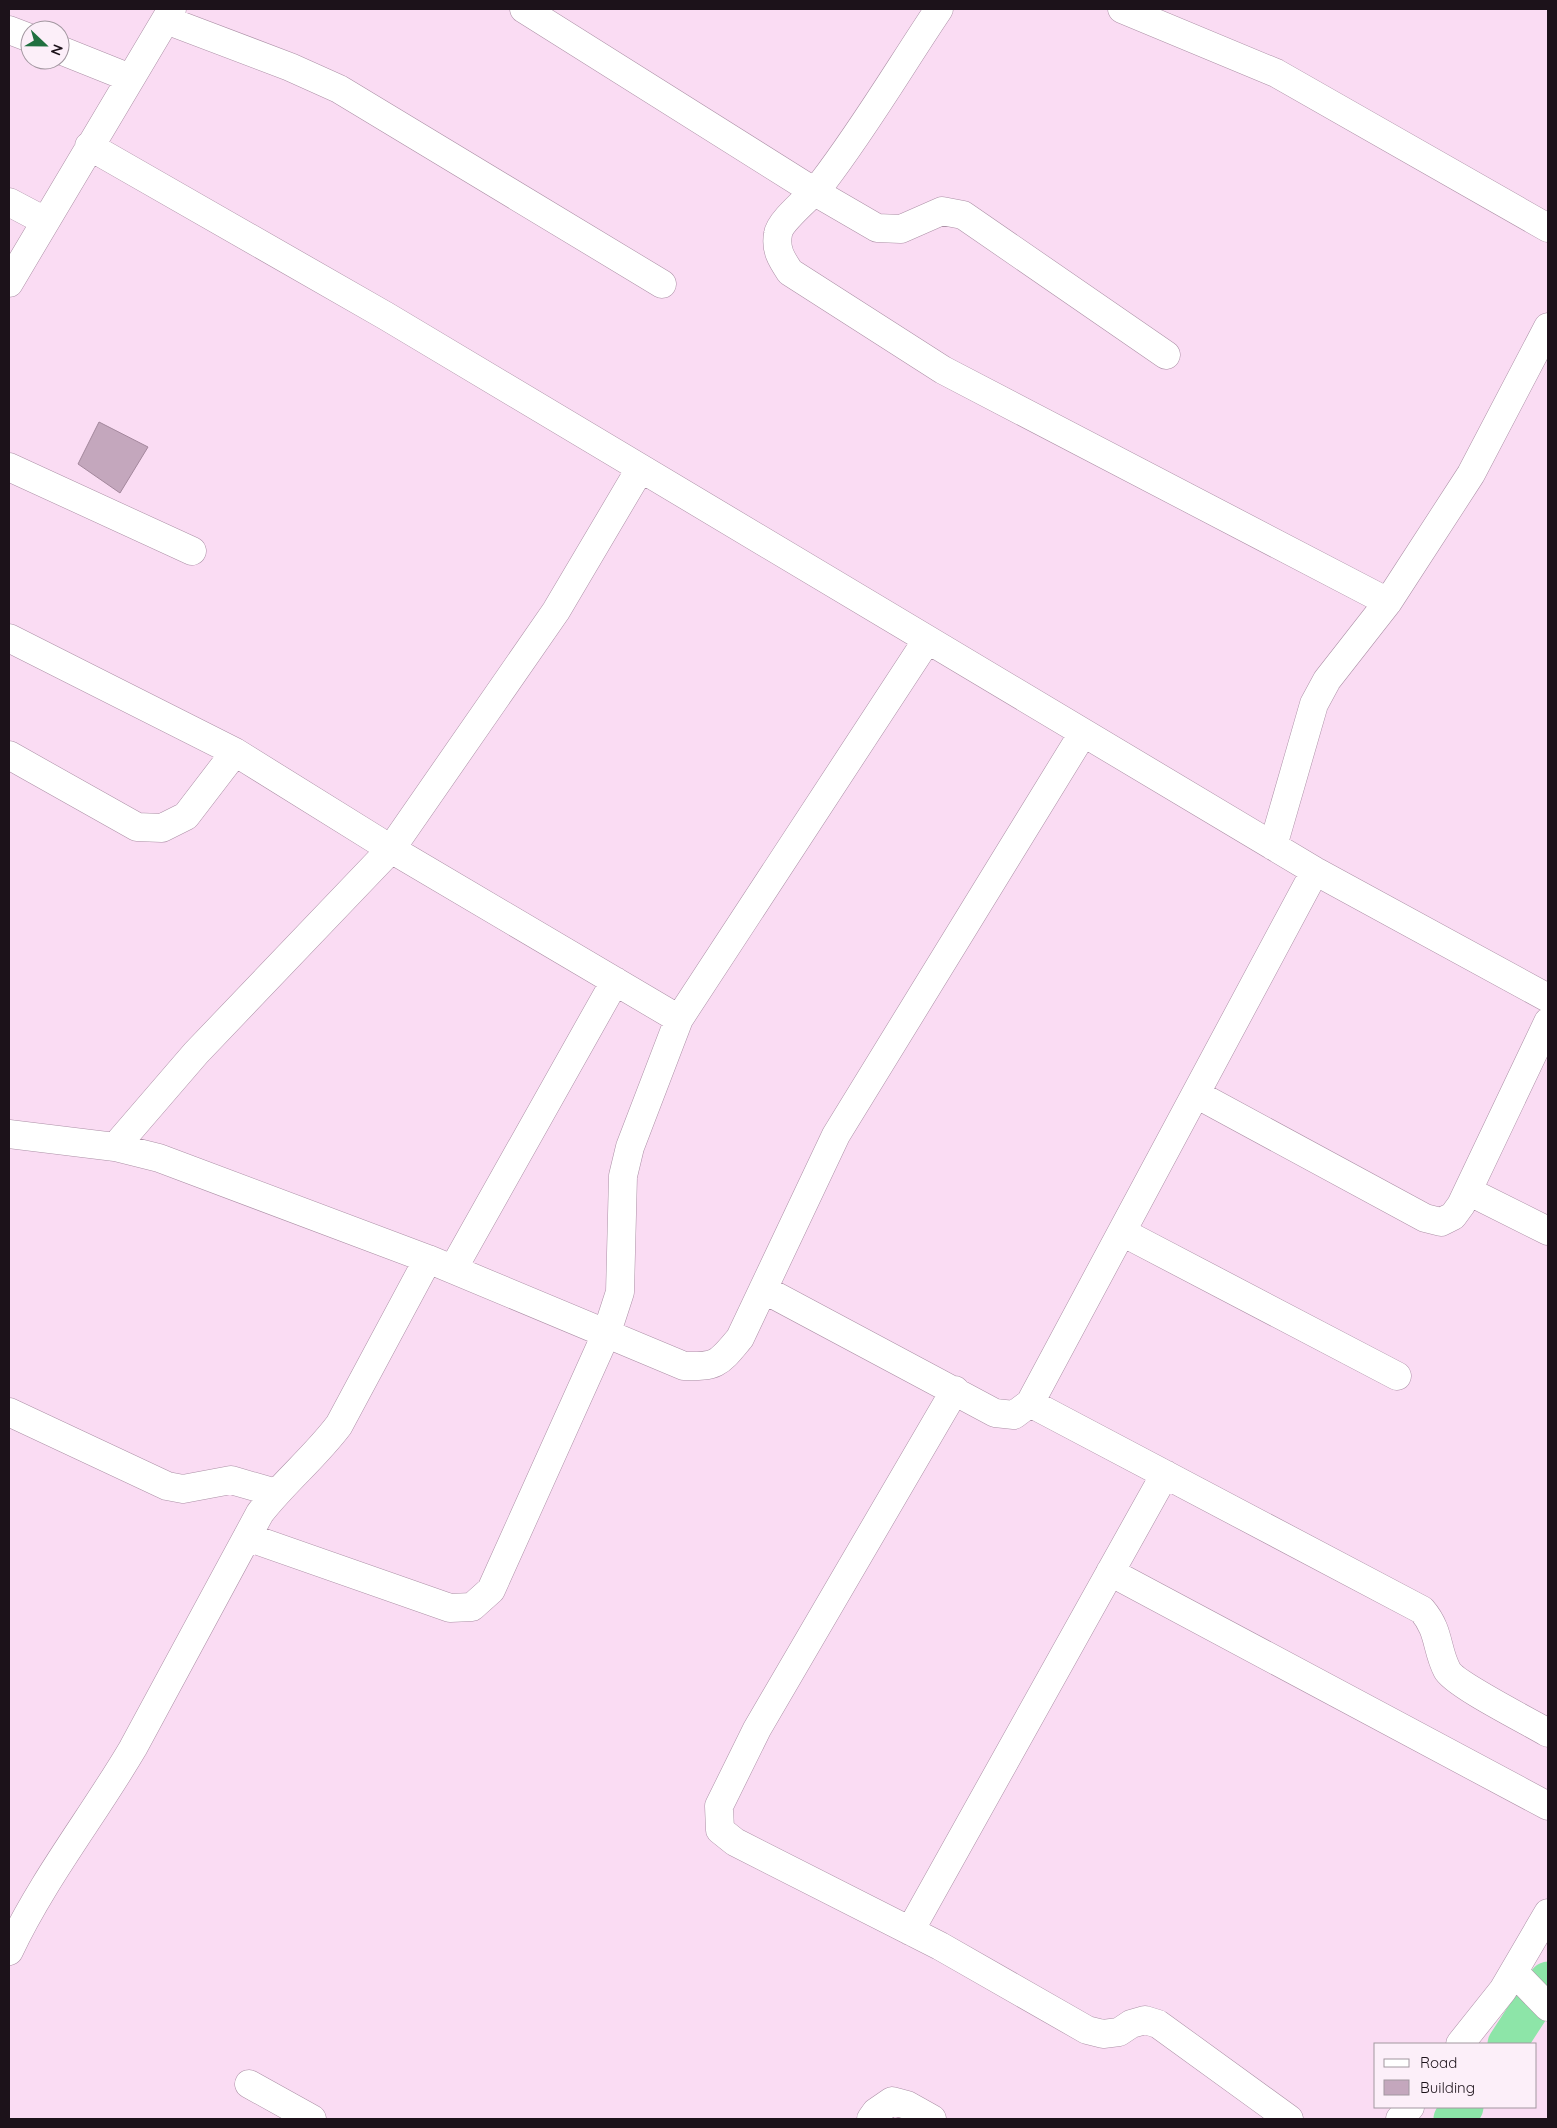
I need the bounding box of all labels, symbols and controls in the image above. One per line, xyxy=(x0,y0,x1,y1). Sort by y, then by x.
north arrow xyxy=(20,20,70,70)
text: N xyxy=(47,42,67,58)
legend xyxy=(1374,2043,1537,2108)
text: Road xyxy=(1420,2053,1457,2072)
text: Building xyxy=(1420,2078,1475,2097)

